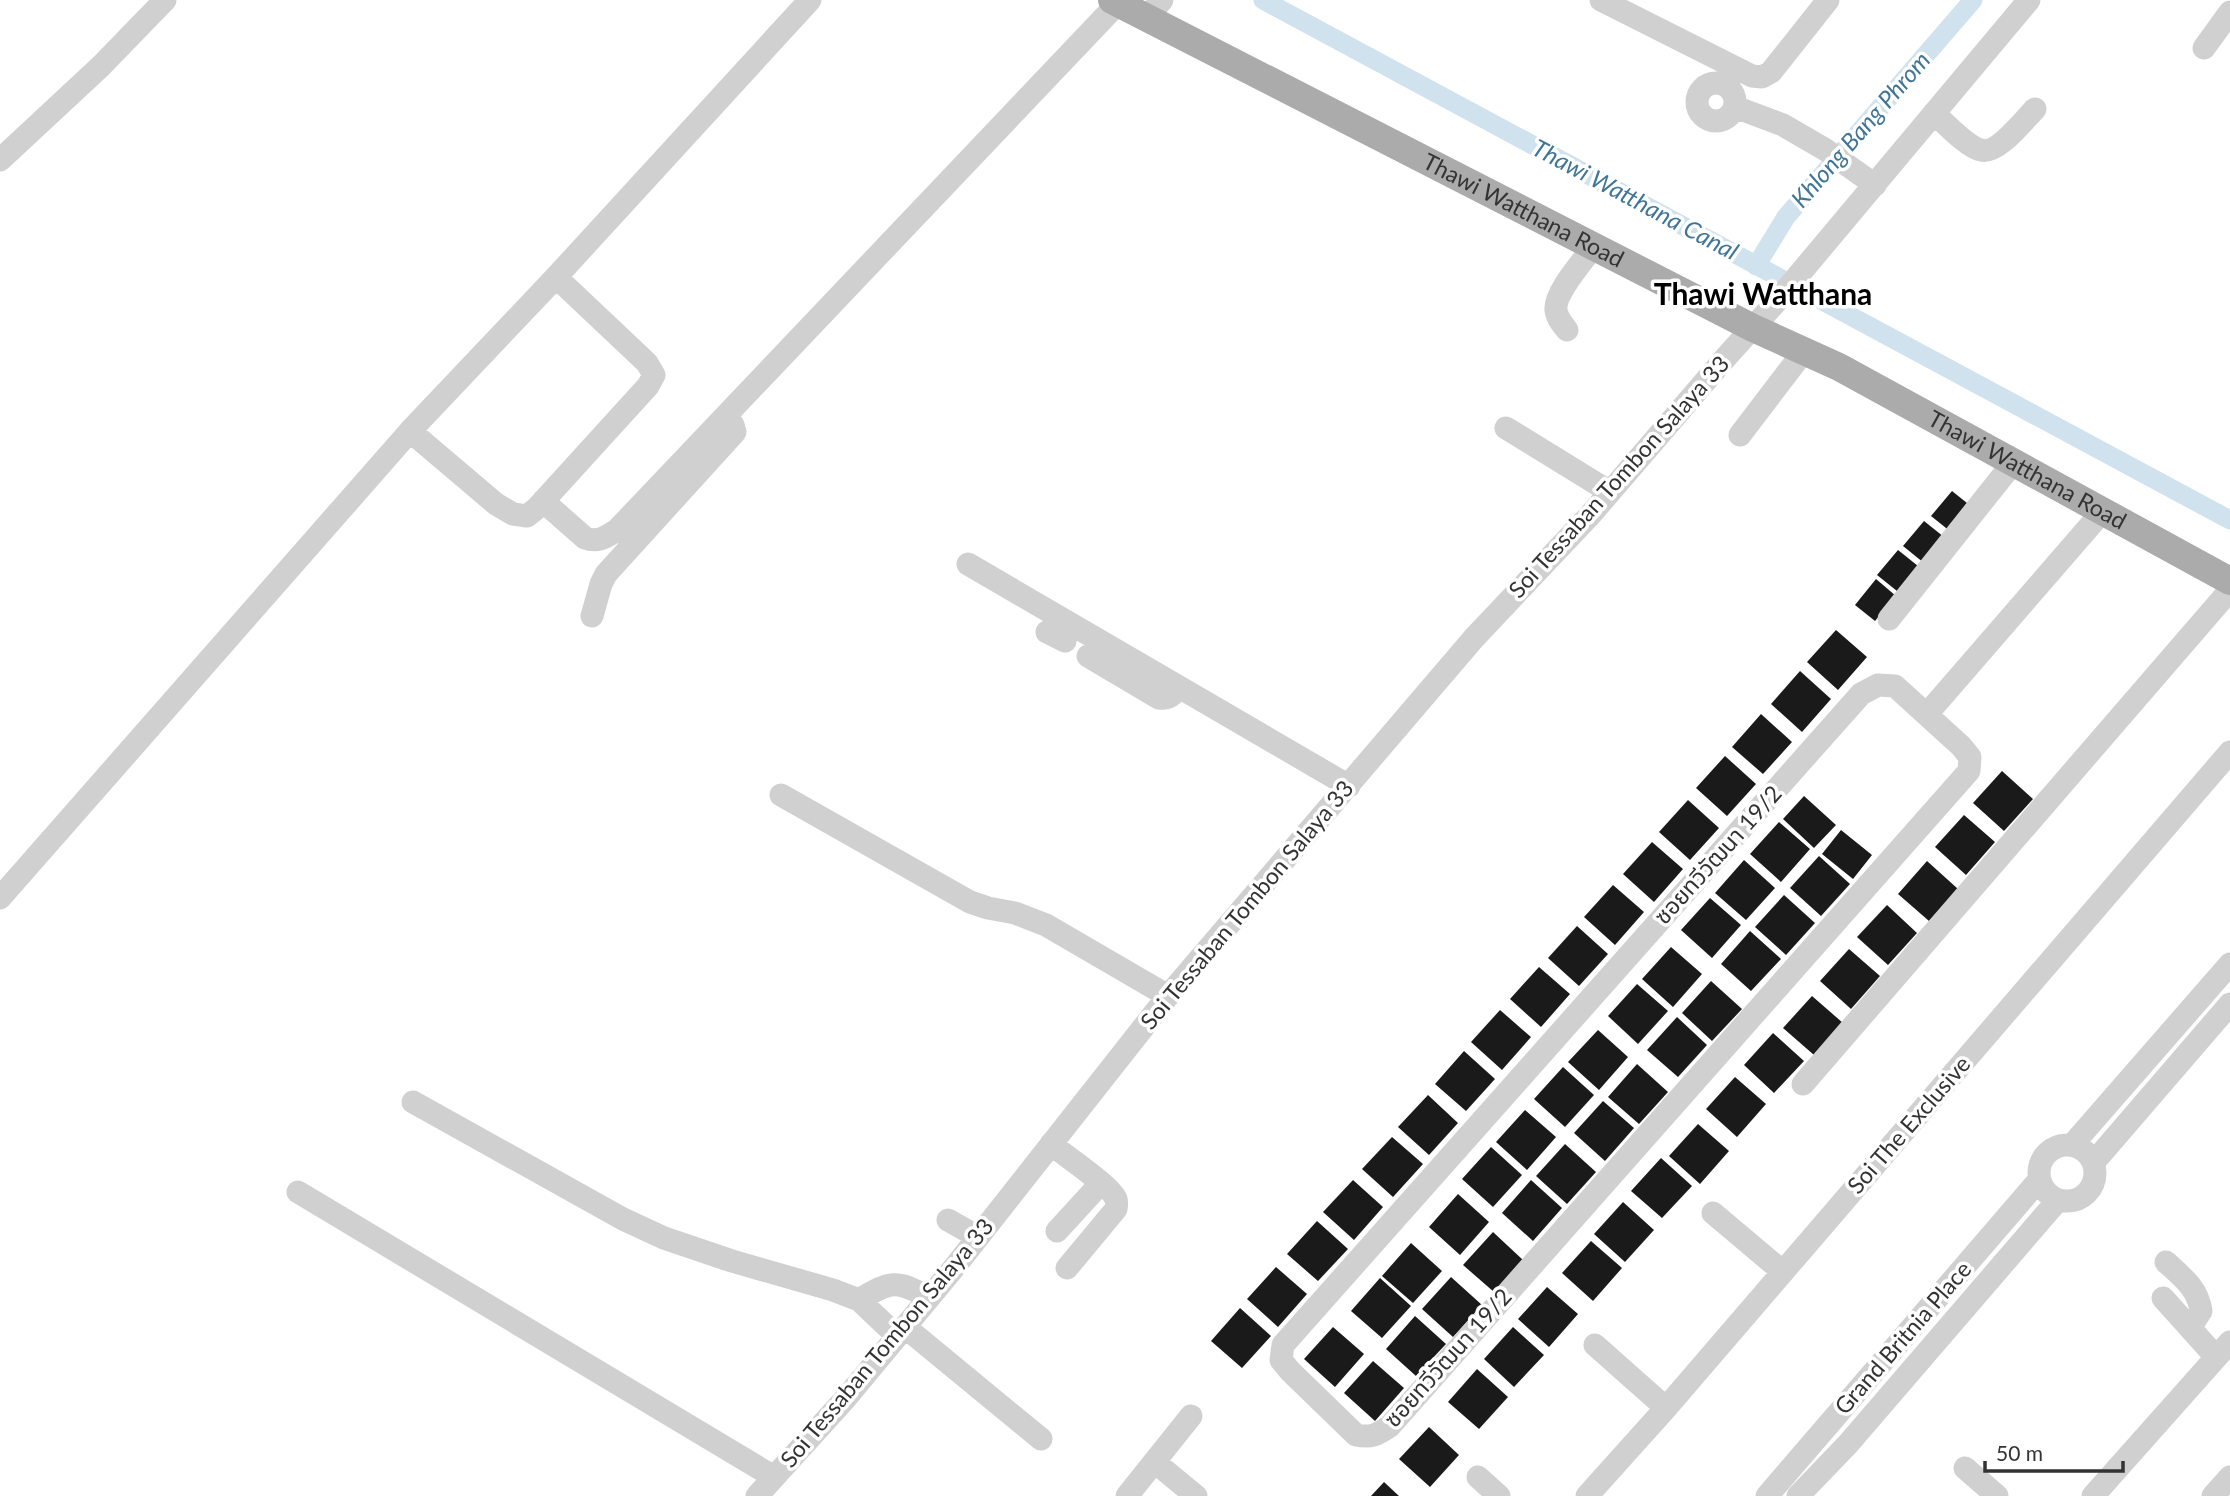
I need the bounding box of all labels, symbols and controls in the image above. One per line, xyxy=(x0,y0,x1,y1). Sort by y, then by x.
water label: Khlong Bang Phrom xyxy=(1784,45,1935,213)
water label: Thawi Watthana Canal xyxy=(1528,132,1744,265)
street label: Thawi Watthana Road xyxy=(1419,147,1629,273)
district label: Thawi Watthana xyxy=(1654,275,1872,311)
street label: Soi Tessaban Tombon Salaya 33 xyxy=(1502,350,1734,603)
street label: Thawi Watthana Road xyxy=(1924,404,2132,535)
street label: Soi Tessaban Tombon Salaya 33 xyxy=(1134,774,1359,1034)
street label: ซอยทวีวัฒนา 19/2 xyxy=(1648,779,1787,929)
street label: Soi The Exclusive xyxy=(1841,1050,1976,1199)
street label: Soi Tessaban Tombon Salaya 33 xyxy=(774,1212,999,1472)
street label: Grand Britnia Place xyxy=(1828,1255,1976,1420)
street label: ซอยทวีวัฒนา 19/2 xyxy=(1378,1282,1517,1432)
scale bar xyxy=(1985,1430,2123,1474)
text: 50 m xyxy=(1996,1440,2043,1465)

